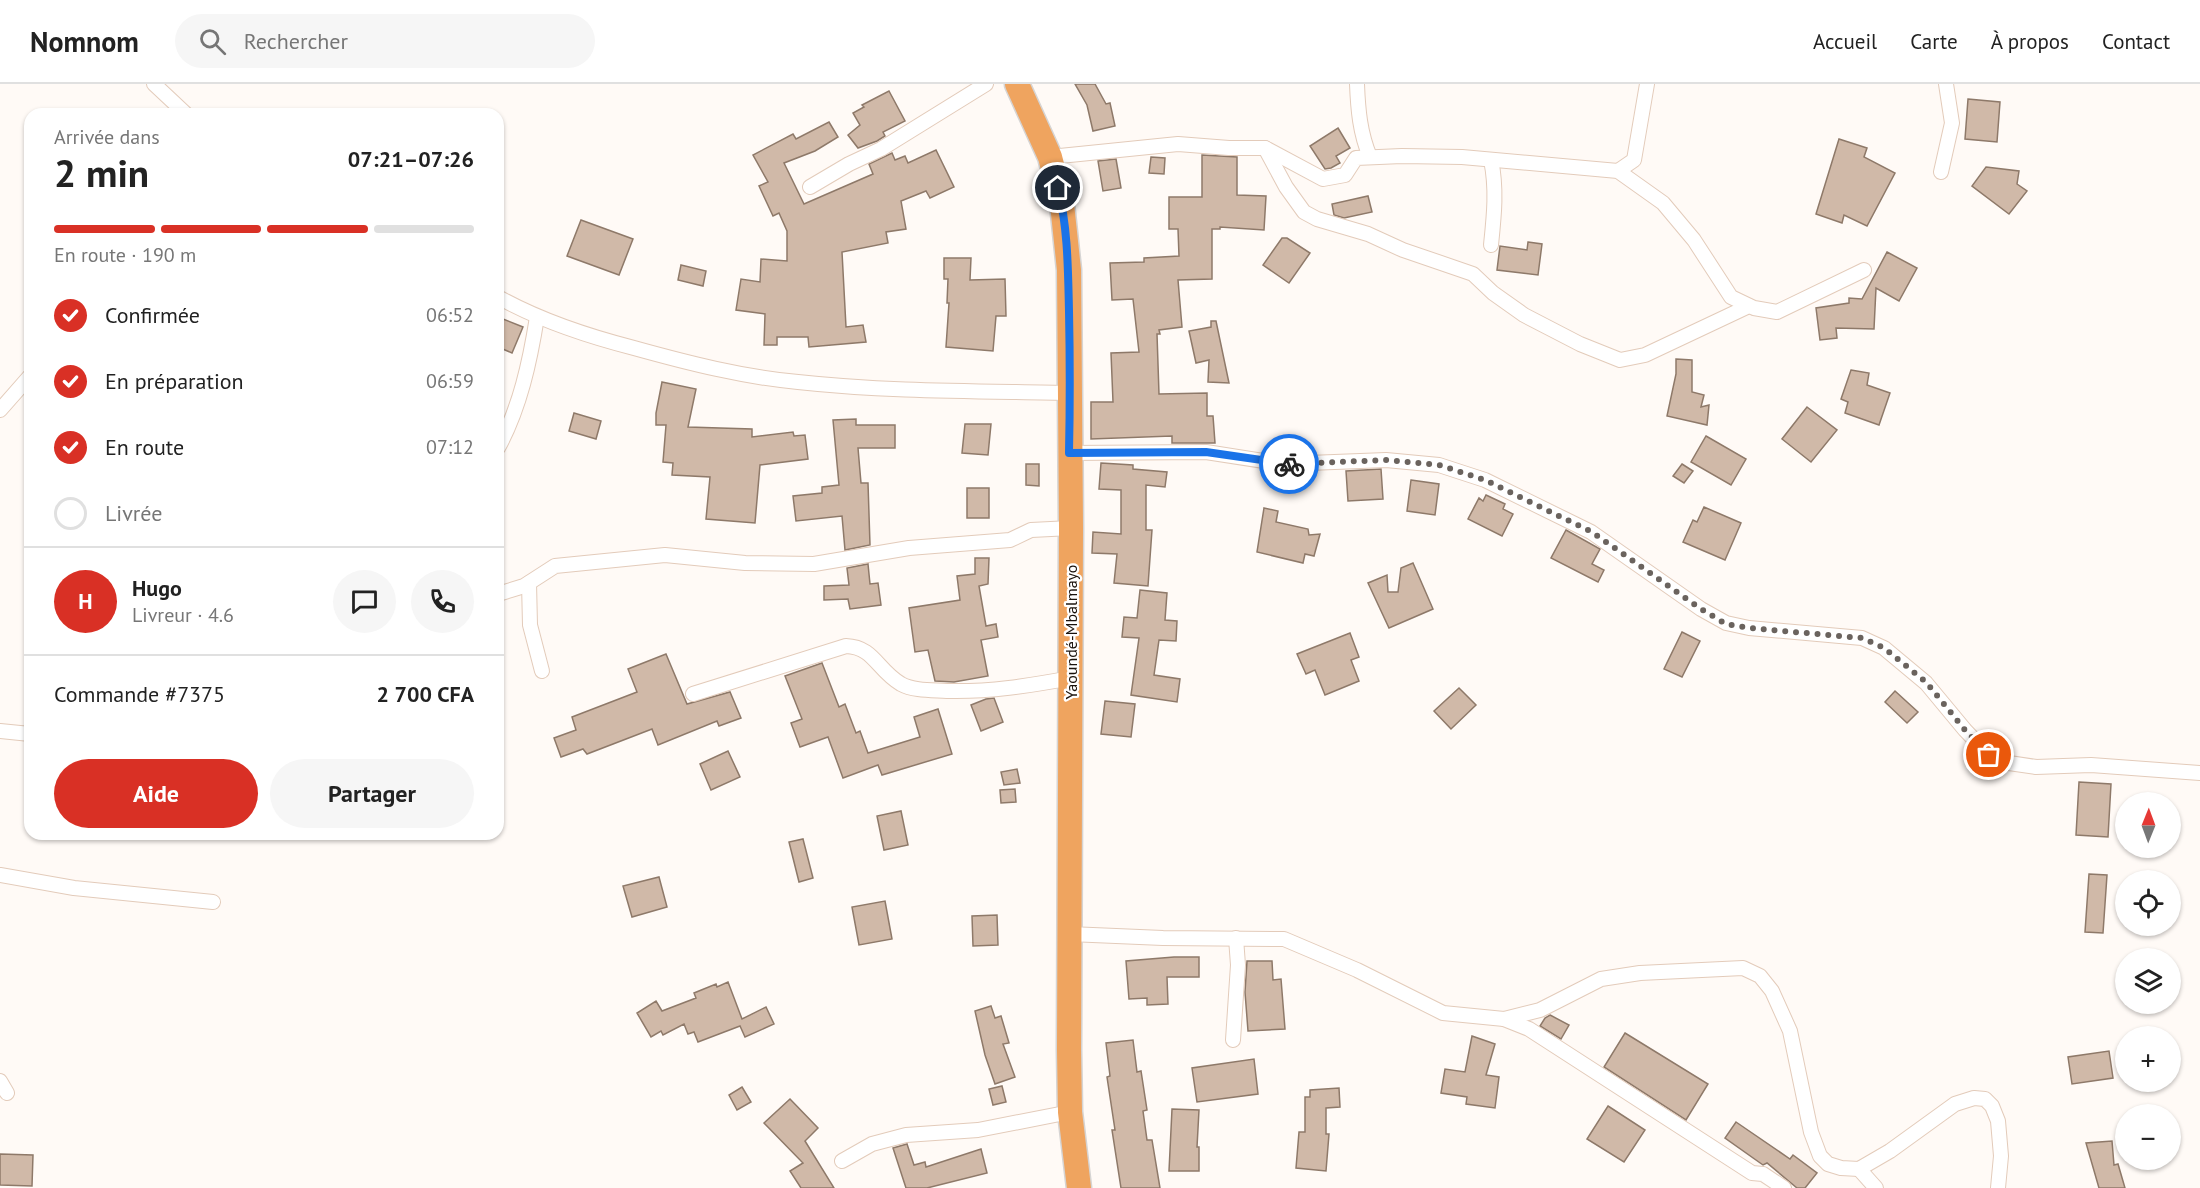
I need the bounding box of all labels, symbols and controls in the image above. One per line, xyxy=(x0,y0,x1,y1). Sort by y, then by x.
search box xyxy=(175,14,595,68)
text: Nomnom xyxy=(30,23,139,60)
icon: search xyxy=(196,25,229,58)
text: Rechercher xyxy=(244,27,348,55)
text: Accueil xyxy=(1813,28,1877,55)
text: Carte xyxy=(1910,28,1958,55)
text: À propos xyxy=(1991,28,2069,55)
text: Contact xyxy=(2102,28,2170,55)
text: Arrivée dans xyxy=(54,124,160,150)
text: 07:21–07:26 xyxy=(348,145,474,173)
text: 2 min xyxy=(54,147,149,198)
pin xyxy=(1032,162,1083,213)
icon: home xyxy=(1041,171,1074,204)
text: En route · 190 m xyxy=(54,242,196,268)
icon: check xyxy=(54,299,87,332)
text: Confirmée xyxy=(105,301,200,329)
text: 06:52 xyxy=(426,302,474,328)
icon: check xyxy=(54,365,87,398)
text: En préparation xyxy=(105,367,244,395)
text: 06:59 xyxy=(426,368,474,394)
icon: check xyxy=(54,431,87,464)
text: En route xyxy=(105,433,184,461)
text: 07:12 xyxy=(426,434,474,460)
courier xyxy=(1259,434,1319,494)
icon: bike xyxy=(1273,448,1306,481)
text: Livrée xyxy=(105,499,162,527)
street label: Yaoundé-Mbalmayo xyxy=(1061,565,1081,699)
button: chat xyxy=(333,570,396,633)
button: phone xyxy=(411,570,474,633)
text: Hugo xyxy=(132,574,182,602)
text: H xyxy=(78,587,93,615)
text: Livreur · 4.6 xyxy=(132,602,234,628)
text: Commande #7375 xyxy=(54,680,225,708)
text: 2 700 CFA xyxy=(376,680,474,708)
pin xyxy=(1963,729,2014,780)
icon: bag xyxy=(1972,738,2005,771)
button: Aide xyxy=(54,759,258,828)
button: Partager xyxy=(270,759,474,828)
north arrow xyxy=(2115,792,2181,858)
map controls xyxy=(2115,792,2181,1170)
button: locate xyxy=(2115,870,2181,936)
button: layers xyxy=(2115,948,2181,1014)
button: + xyxy=(2115,1026,2181,1092)
button: − xyxy=(2115,1104,2181,1170)

